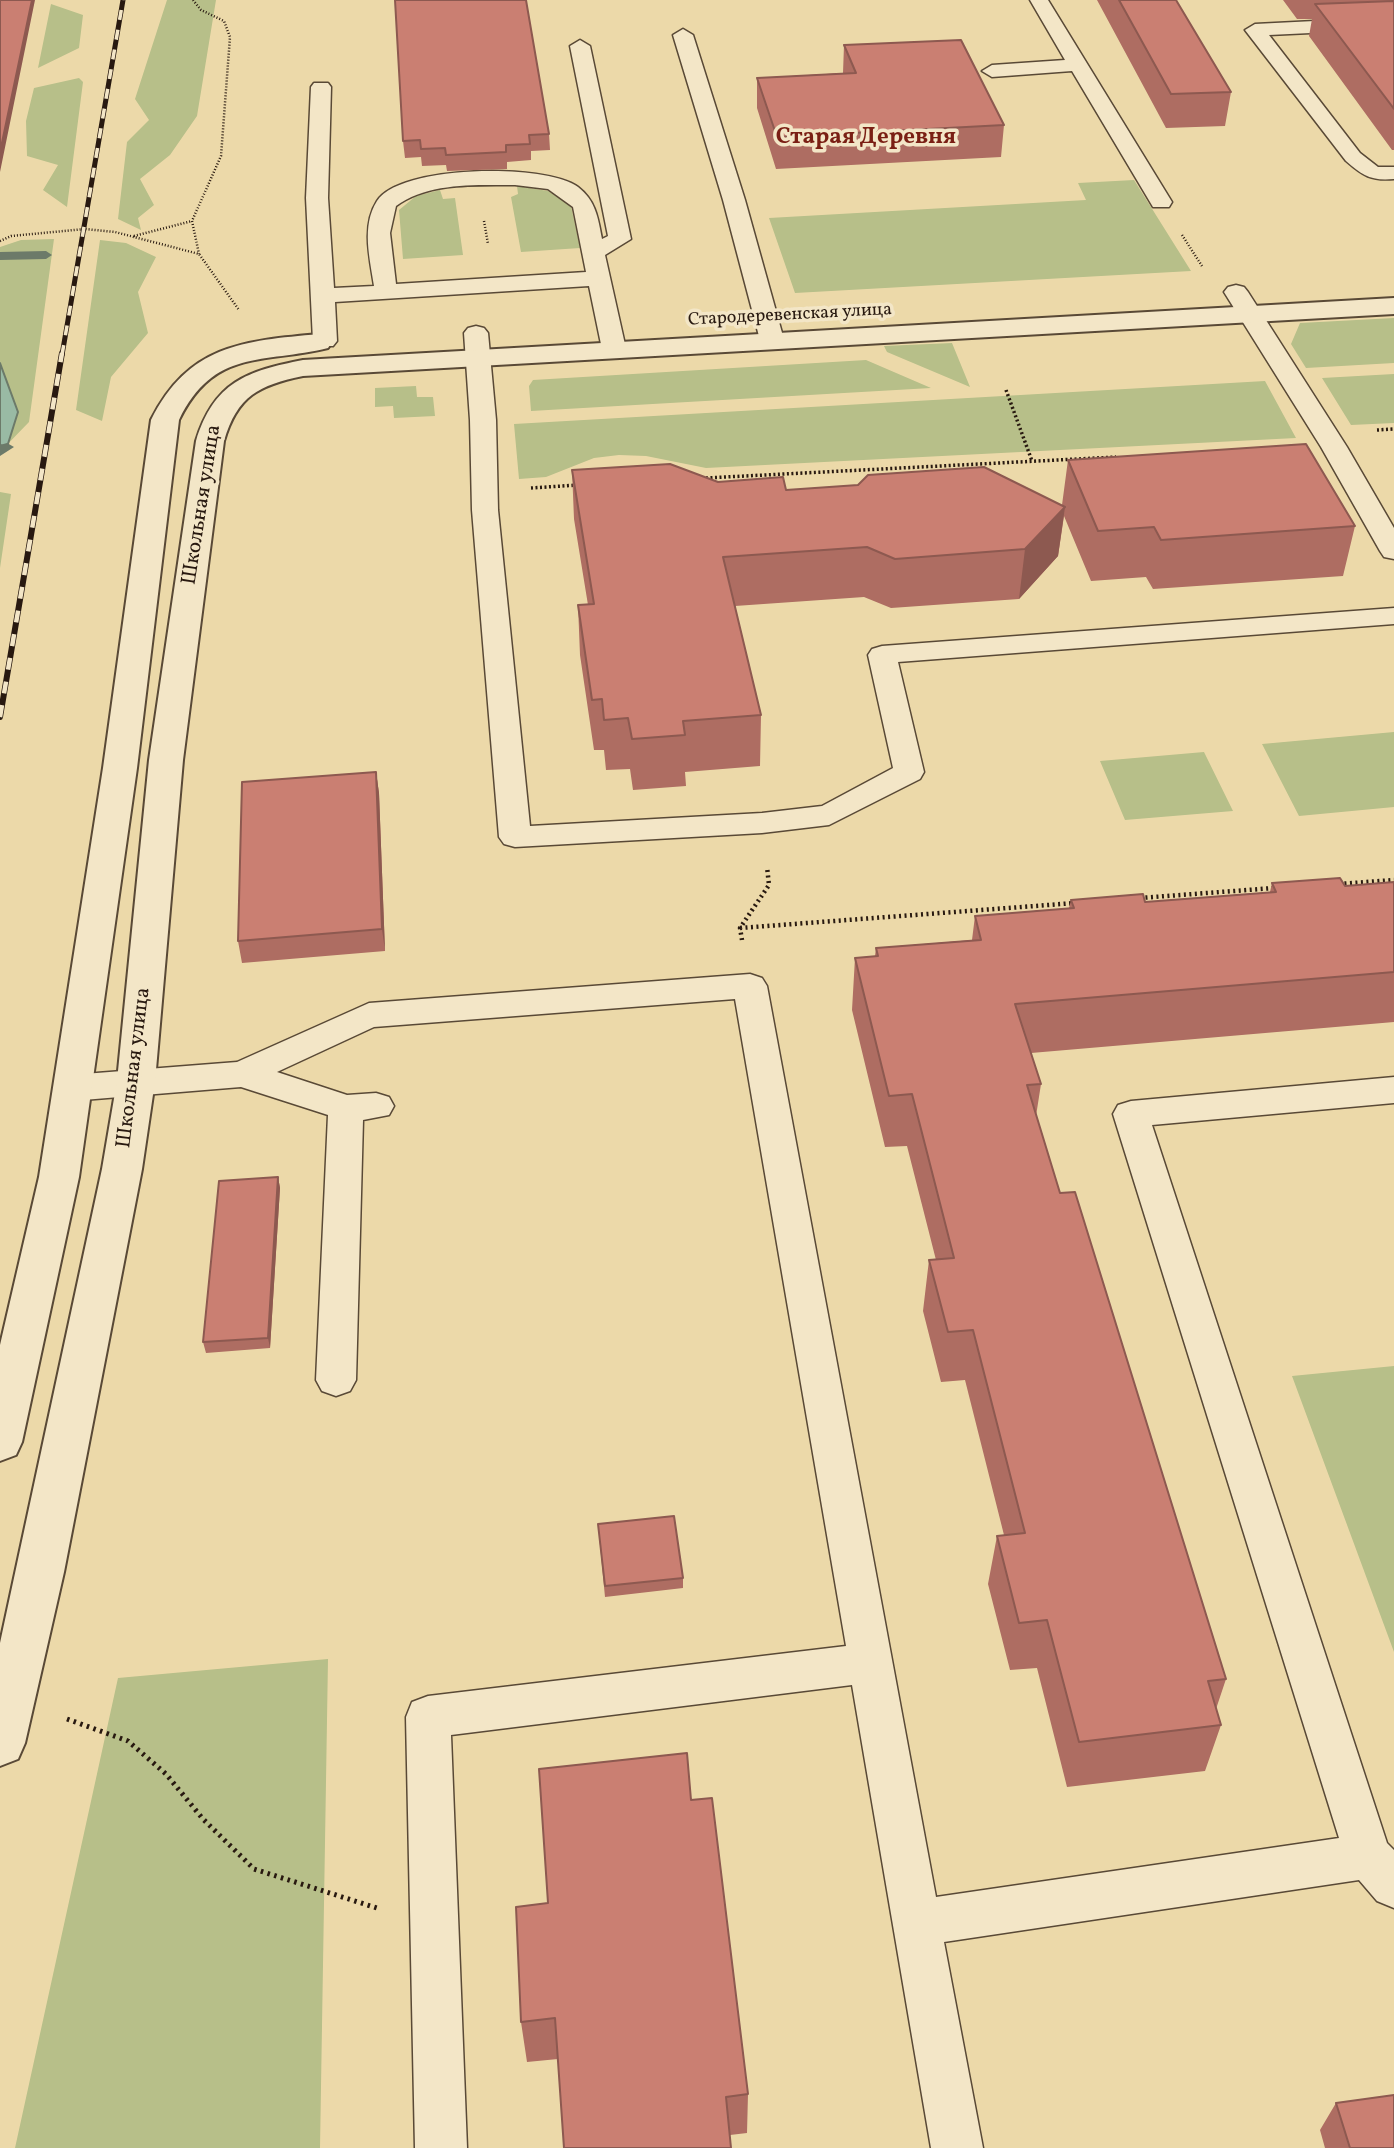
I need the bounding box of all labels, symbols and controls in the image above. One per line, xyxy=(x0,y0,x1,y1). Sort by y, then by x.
district label: Старая Деревня xyxy=(776,125,956,153)
street label: Стародеревенская улица xyxy=(687,300,893,332)
street label: Школьная улица xyxy=(178,423,228,587)
street label: Школьная улица xyxy=(113,986,157,1150)

